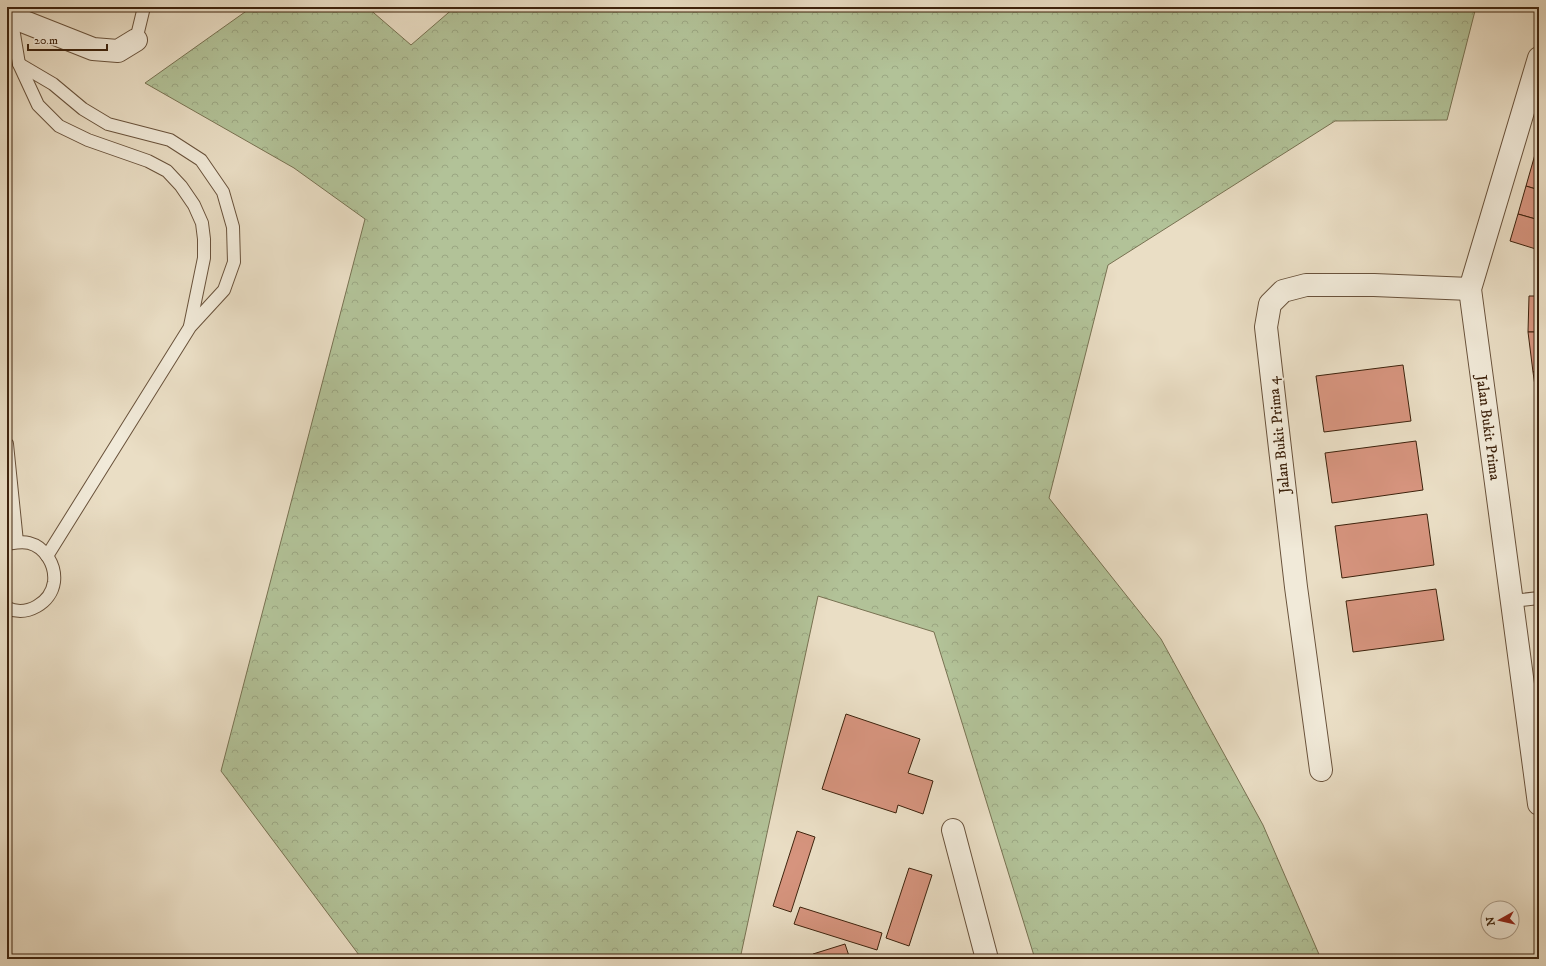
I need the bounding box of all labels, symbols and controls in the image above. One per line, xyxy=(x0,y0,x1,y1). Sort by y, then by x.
scale bar xyxy=(28,26,107,52)
text: 20 m xyxy=(34,33,58,48)
street label: Jalan Bukit Prima xyxy=(1472,372,1505,482)
street label: Jalan Bukit Prima 4 xyxy=(1263,375,1295,496)
north arrow xyxy=(1480,900,1520,940)
text: N xyxy=(1484,916,1499,927)

